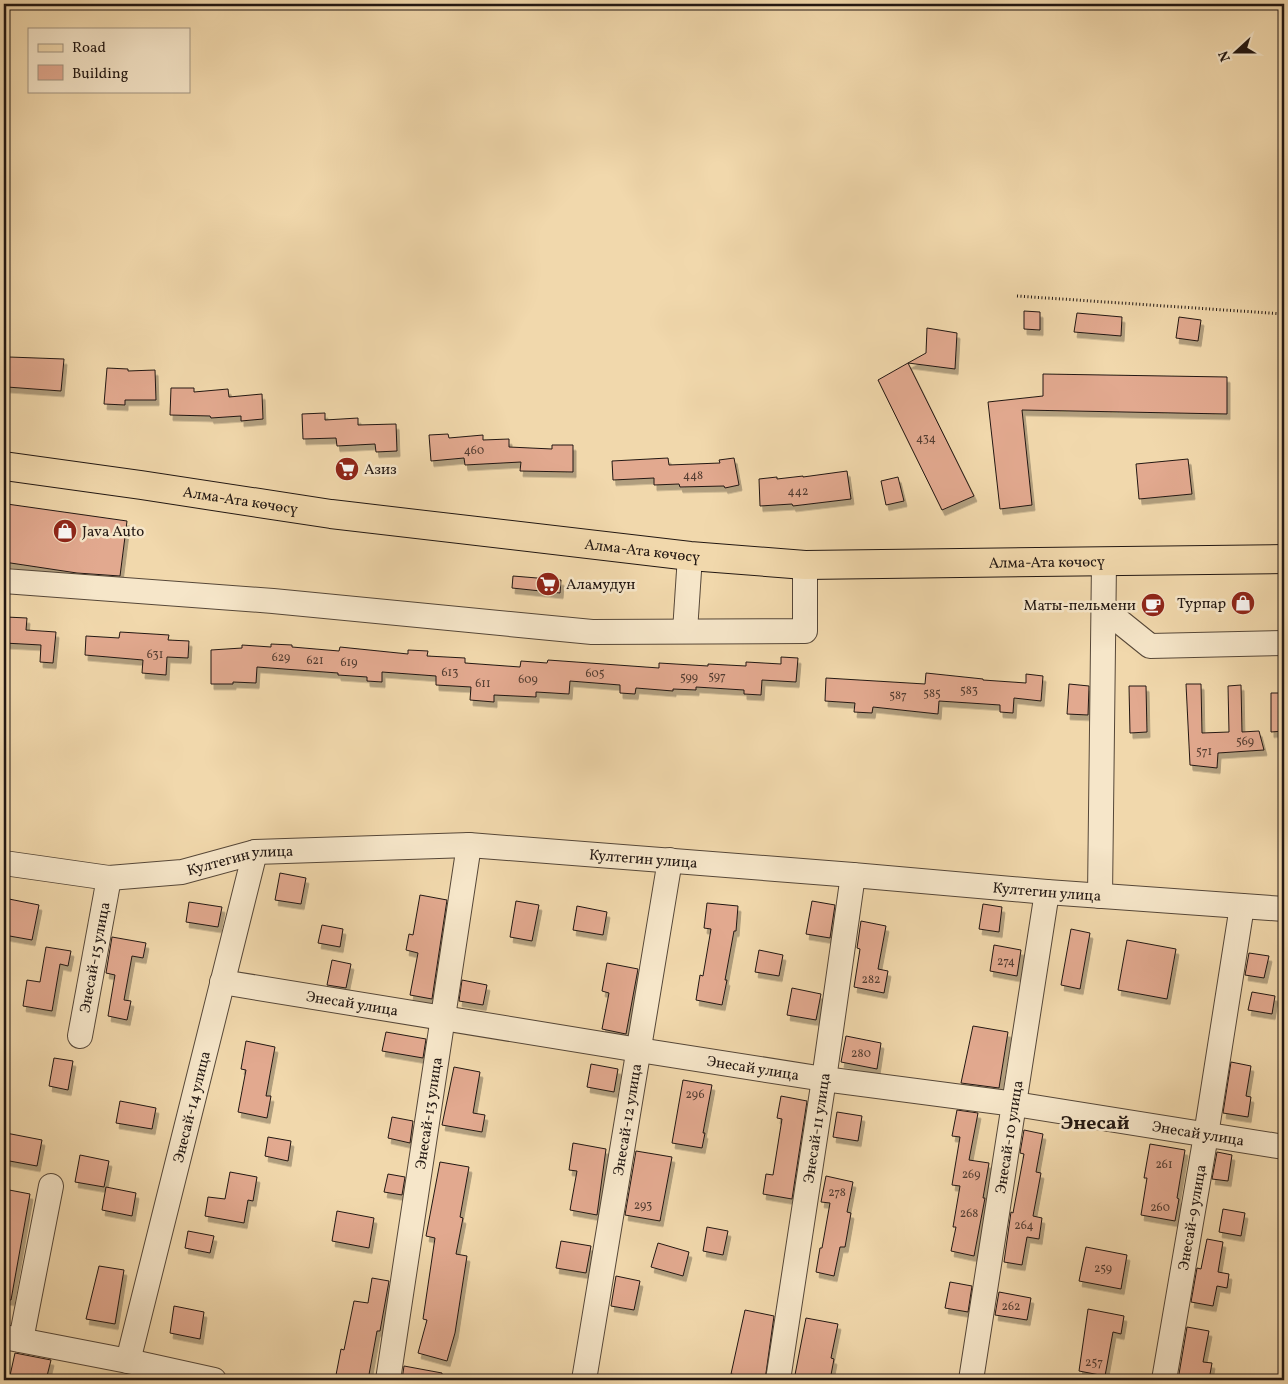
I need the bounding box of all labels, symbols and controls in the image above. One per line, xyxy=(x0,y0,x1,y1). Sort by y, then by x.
legend xyxy=(28,28,190,92)
north arrow xyxy=(1210,28,1260,78)
text: Road xyxy=(72,38,106,59)
text: N xyxy=(1215,48,1236,64)
text: Building xyxy=(72,64,129,85)
house number: 434 xyxy=(916,431,936,447)
house number: 460 xyxy=(464,443,484,459)
supermarket icon: Азиз xyxy=(334,456,360,482)
place label: Азиз xyxy=(364,460,397,481)
house number: 448 xyxy=(683,468,703,484)
street label: Алма-Ата көчөсү xyxy=(181,483,299,521)
house number: 442 xyxy=(788,484,808,500)
shop icon: Java Auto xyxy=(52,518,78,544)
place label: Java Auto xyxy=(82,522,144,543)
street label: Алма-Ата көчөсү xyxy=(583,535,701,569)
street label: Алма-Ата көчөсү xyxy=(988,552,1105,575)
supermarket icon: Аламудун xyxy=(535,571,561,597)
place label: Аламудун xyxy=(566,575,635,596)
shop icon: Турпар xyxy=(1230,590,1256,616)
cafe icon: Маты-пельмени xyxy=(1140,592,1166,618)
place label: Турпар xyxy=(1177,594,1226,615)
place label: Маты-пельмени xyxy=(1024,596,1136,617)
house number: 631 xyxy=(147,647,163,663)
house number: 629 xyxy=(272,650,290,666)
house number: 621 xyxy=(306,653,324,669)
house number: 619 xyxy=(341,655,357,671)
house number: 613 xyxy=(442,665,458,681)
house number: 605 xyxy=(586,666,605,682)
house number: 597 xyxy=(708,669,726,685)
house number: 599 xyxy=(680,670,698,686)
house number: 609 xyxy=(518,672,538,688)
house number: 611 xyxy=(475,676,491,692)
house number: 583 xyxy=(960,683,978,699)
house number: 585 xyxy=(923,686,941,702)
house number: 587 xyxy=(889,688,907,704)
house number: 569 xyxy=(1236,734,1254,750)
house number: 571 xyxy=(1196,744,1212,760)
street label: Култегин улица xyxy=(185,842,294,882)
street label: Култегин улица xyxy=(588,845,698,875)
street label: Култегин улица xyxy=(992,878,1102,908)
street label: Энесай-15 улица xyxy=(75,900,116,1015)
house number: 274 xyxy=(997,954,1015,970)
house number: 282 xyxy=(862,972,880,988)
street label: Энесай улица xyxy=(304,987,400,1023)
house number: 280 xyxy=(851,1046,871,1062)
street label: Энесай-14 улица xyxy=(169,1049,217,1165)
street label: Энесай улица xyxy=(705,1052,801,1087)
street label: Энесай-13 улица xyxy=(411,1056,449,1171)
street label: Энесай-12 улица xyxy=(609,1062,648,1177)
street label: Энесай-11 улица xyxy=(799,1072,837,1185)
street label: Энесай-10 улица xyxy=(991,1079,1030,1195)
house number: 296 xyxy=(685,1087,705,1103)
district label: Энесай xyxy=(1060,1110,1130,1138)
street label: Энесай улица xyxy=(1150,1117,1246,1153)
house number: 261 xyxy=(1155,1157,1173,1173)
street label: Энесай-9 улица xyxy=(1174,1163,1213,1272)
house number: 269 xyxy=(962,1167,980,1183)
house number: 278 xyxy=(828,1185,846,1201)
house number: 293 xyxy=(634,1198,652,1214)
house number: 260 xyxy=(1150,1200,1170,1216)
house number: 268 xyxy=(960,1206,978,1222)
house number: 264 xyxy=(1014,1218,1034,1234)
house number: 259 xyxy=(1094,1261,1112,1277)
house number: 262 xyxy=(1002,1299,1020,1315)
house number: 257 xyxy=(1085,1355,1103,1371)

